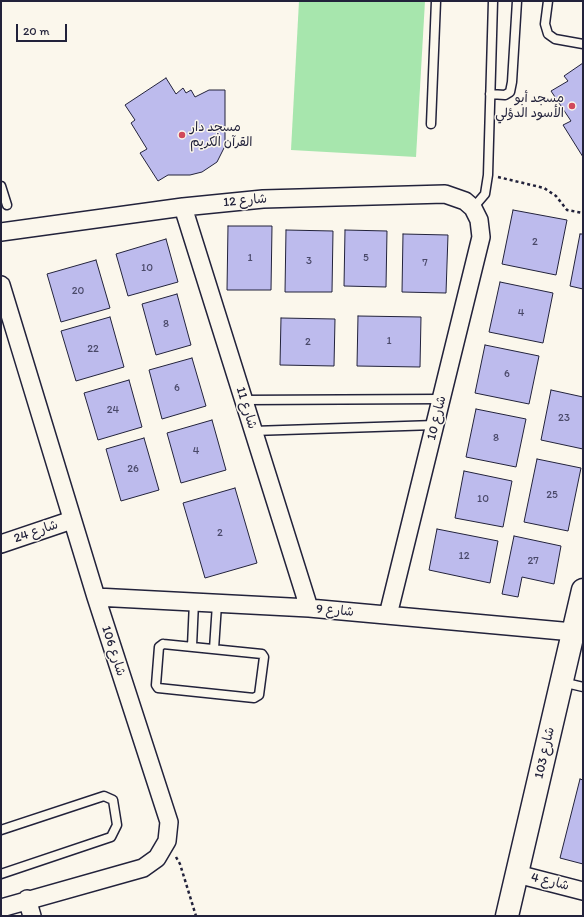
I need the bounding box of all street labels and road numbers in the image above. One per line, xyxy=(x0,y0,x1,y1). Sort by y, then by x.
street label: شارع 12 xyxy=(222,191,268,211)
street label: شارع 11 xyxy=(232,385,260,431)
street label: شارع 10 xyxy=(424,394,450,442)
street label: شارع 24 xyxy=(12,517,60,547)
street label: شارع 9 xyxy=(315,602,355,620)
street label: شارع 106 xyxy=(98,624,128,678)
street label: شارع 103 xyxy=(532,726,558,780)
street label: شارع 4 xyxy=(529,870,571,894)

